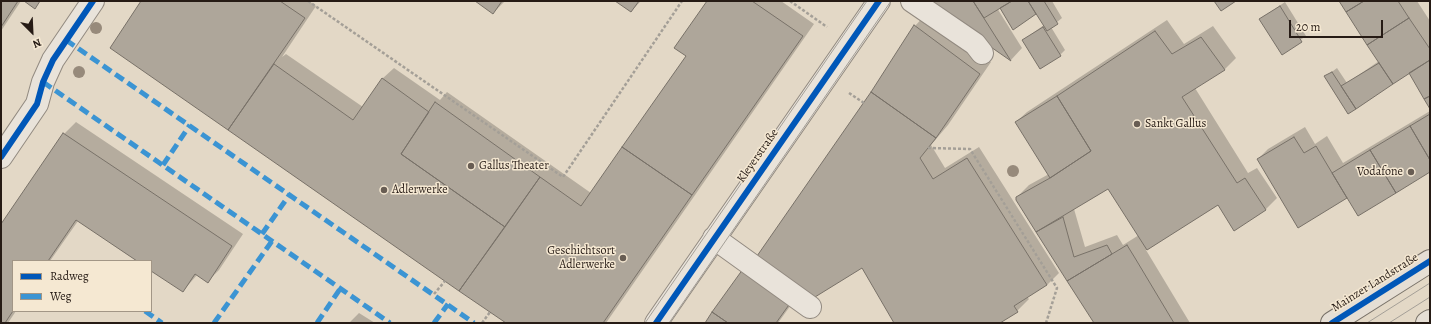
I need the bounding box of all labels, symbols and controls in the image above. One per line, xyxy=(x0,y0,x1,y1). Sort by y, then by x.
north arrow xyxy=(12,12,52,52)
scale bar xyxy=(1291,12,1385,38)
text: 20 m xyxy=(1296,19,1320,35)
text: N xyxy=(30,35,44,52)
place label: Sankt Gallus xyxy=(1145,117,1206,131)
marker: Sankt Gallus xyxy=(1132,119,1142,129)
street label: Kleyerstraße xyxy=(734,126,782,186)
place label: Gallus Theater xyxy=(479,159,549,173)
marker: Gallus Theater xyxy=(466,161,476,171)
place label: Vodafone xyxy=(1357,165,1403,179)
marker: Vodafone xyxy=(1406,167,1416,177)
place label: Adlerwerke xyxy=(392,183,448,197)
marker: Adlerwerke xyxy=(379,185,389,195)
place label: Geschichtsort Adlerwerke xyxy=(547,244,615,272)
street label: Mainzer Landstraße xyxy=(1329,251,1421,315)
marker: Geschichtsort Adlerwerke xyxy=(618,253,628,263)
legend xyxy=(12,260,152,312)
text: Radweg xyxy=(50,268,89,284)
text: Weg xyxy=(50,288,72,304)

